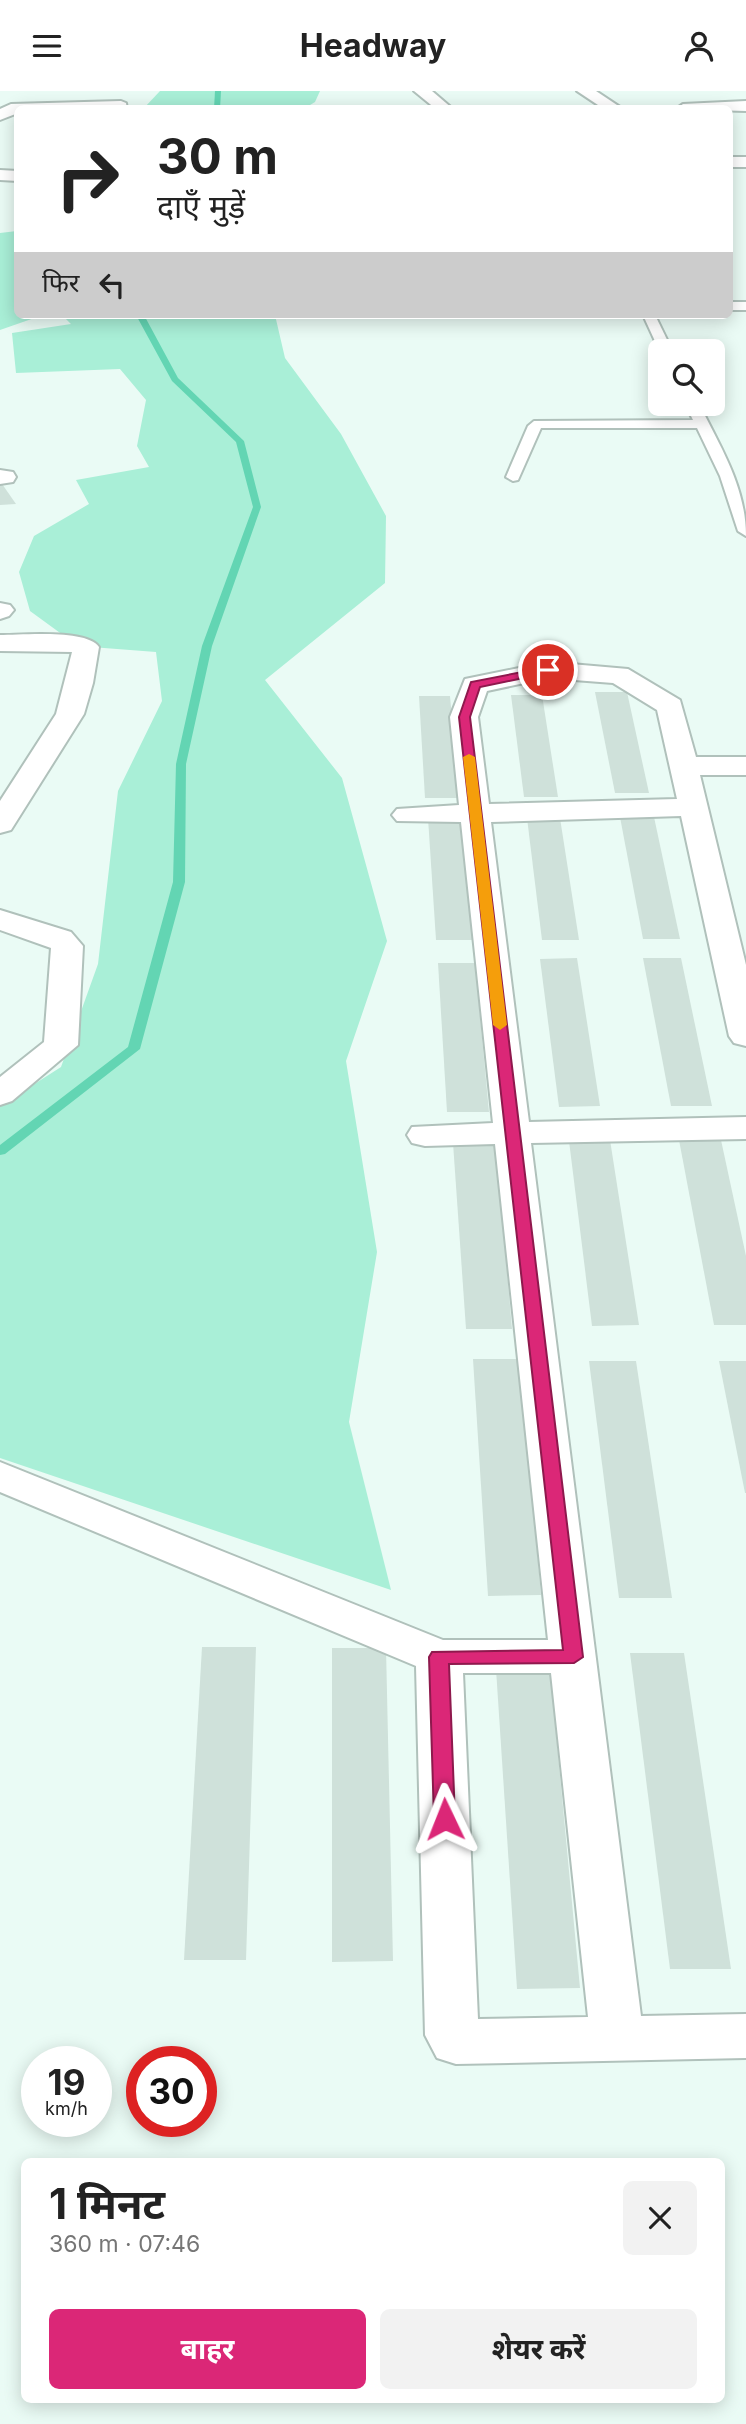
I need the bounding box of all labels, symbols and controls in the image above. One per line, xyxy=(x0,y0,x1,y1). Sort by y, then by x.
text: Headway xyxy=(300,26,446,65)
icon: menu xyxy=(28,27,66,65)
icon: person xyxy=(680,27,718,65)
text: 30 m xyxy=(157,127,278,186)
icon: right xyxy=(42,133,133,224)
text: दाएँ मुड़ें xyxy=(157,187,245,226)
icon: left xyxy=(93,266,131,304)
text: फिर xyxy=(42,267,79,298)
map controls xyxy=(648,339,725,416)
button: search xyxy=(648,339,725,416)
pin xyxy=(518,640,578,700)
icon: arrive xyxy=(529,651,567,689)
position arrow xyxy=(408,1782,482,1856)
speed limit sign: 30 xyxy=(126,2046,217,2137)
text: 19 xyxy=(48,2061,85,2103)
text: km/h xyxy=(45,2098,88,2119)
text: 1 मिनट xyxy=(49,2178,165,2229)
button: close xyxy=(623,2181,697,2255)
text: 360 m · 07:46 xyxy=(49,2230,200,2258)
button: बाहर xyxy=(49,2309,366,2389)
button: शेयर करें xyxy=(380,2309,697,2389)

